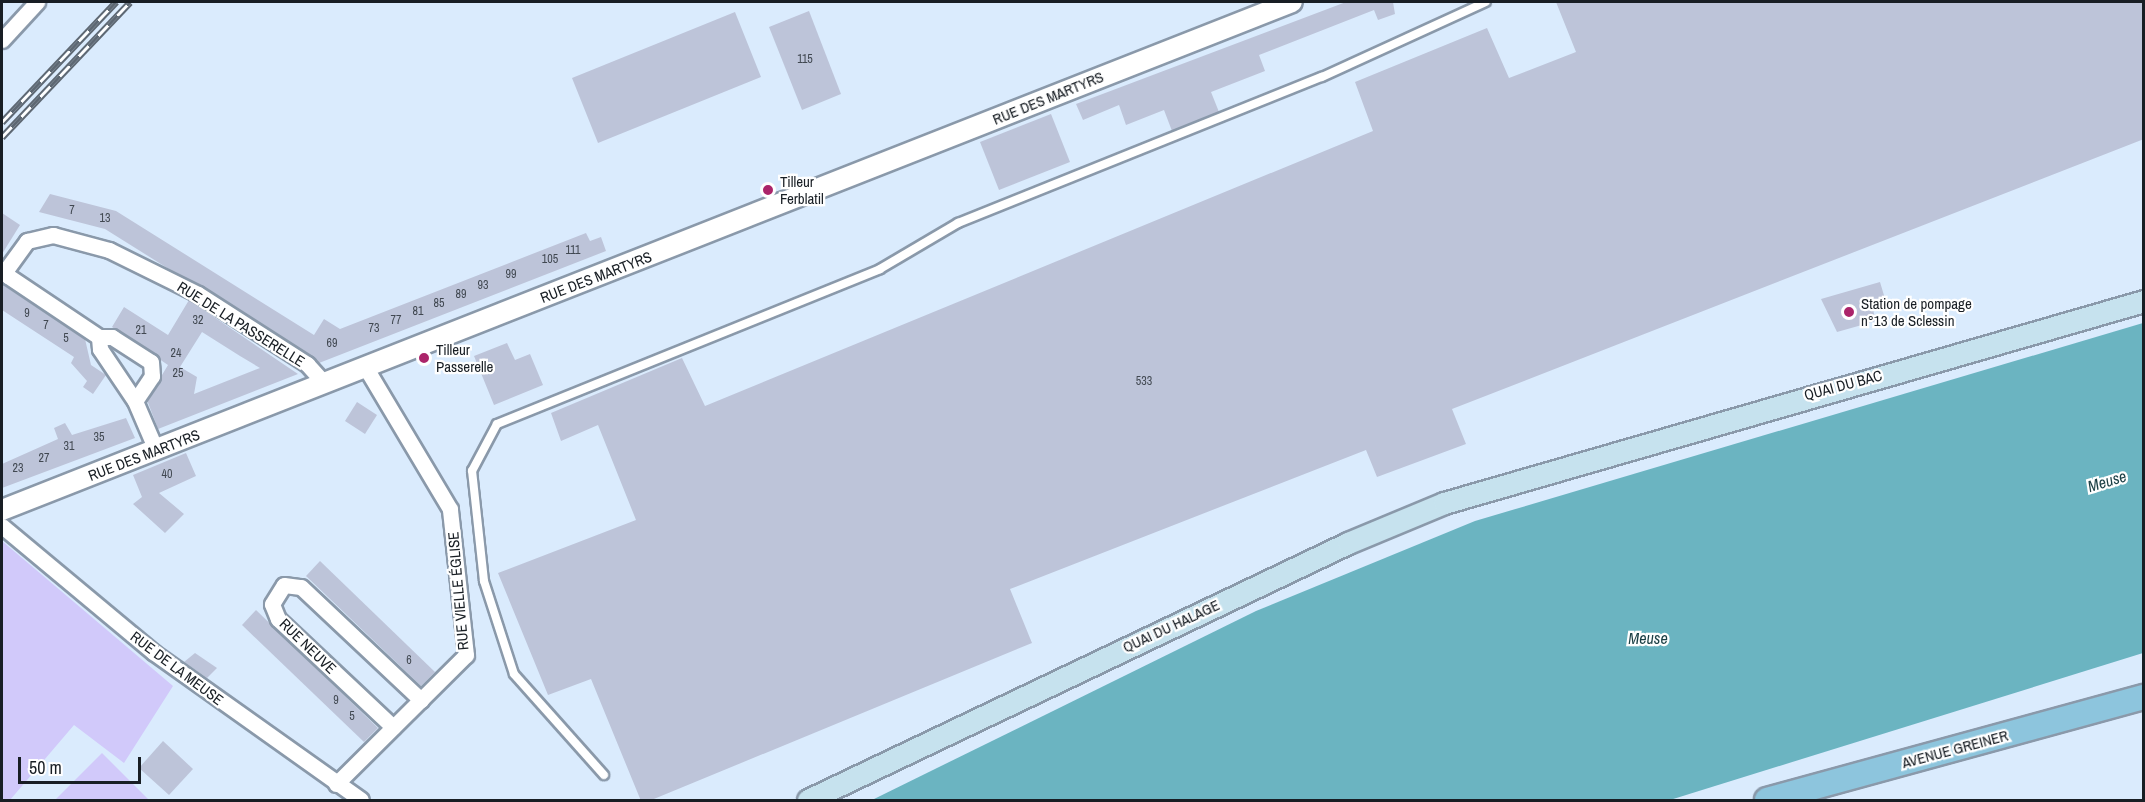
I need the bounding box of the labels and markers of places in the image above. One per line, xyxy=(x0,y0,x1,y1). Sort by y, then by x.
place label: Tilleur Ferblatil xyxy=(780,172,824,207)
marker: Tilleur Ferblatil xyxy=(761,183,775,197)
place label: Station de pompage n°13 de Sclessin xyxy=(1861,294,1972,329)
marker: Station de pompage n°13 de Sclessin xyxy=(1842,305,1856,319)
place label: Tilleur Passerelle xyxy=(436,340,493,375)
marker: Tilleur Passerelle xyxy=(417,351,431,365)

